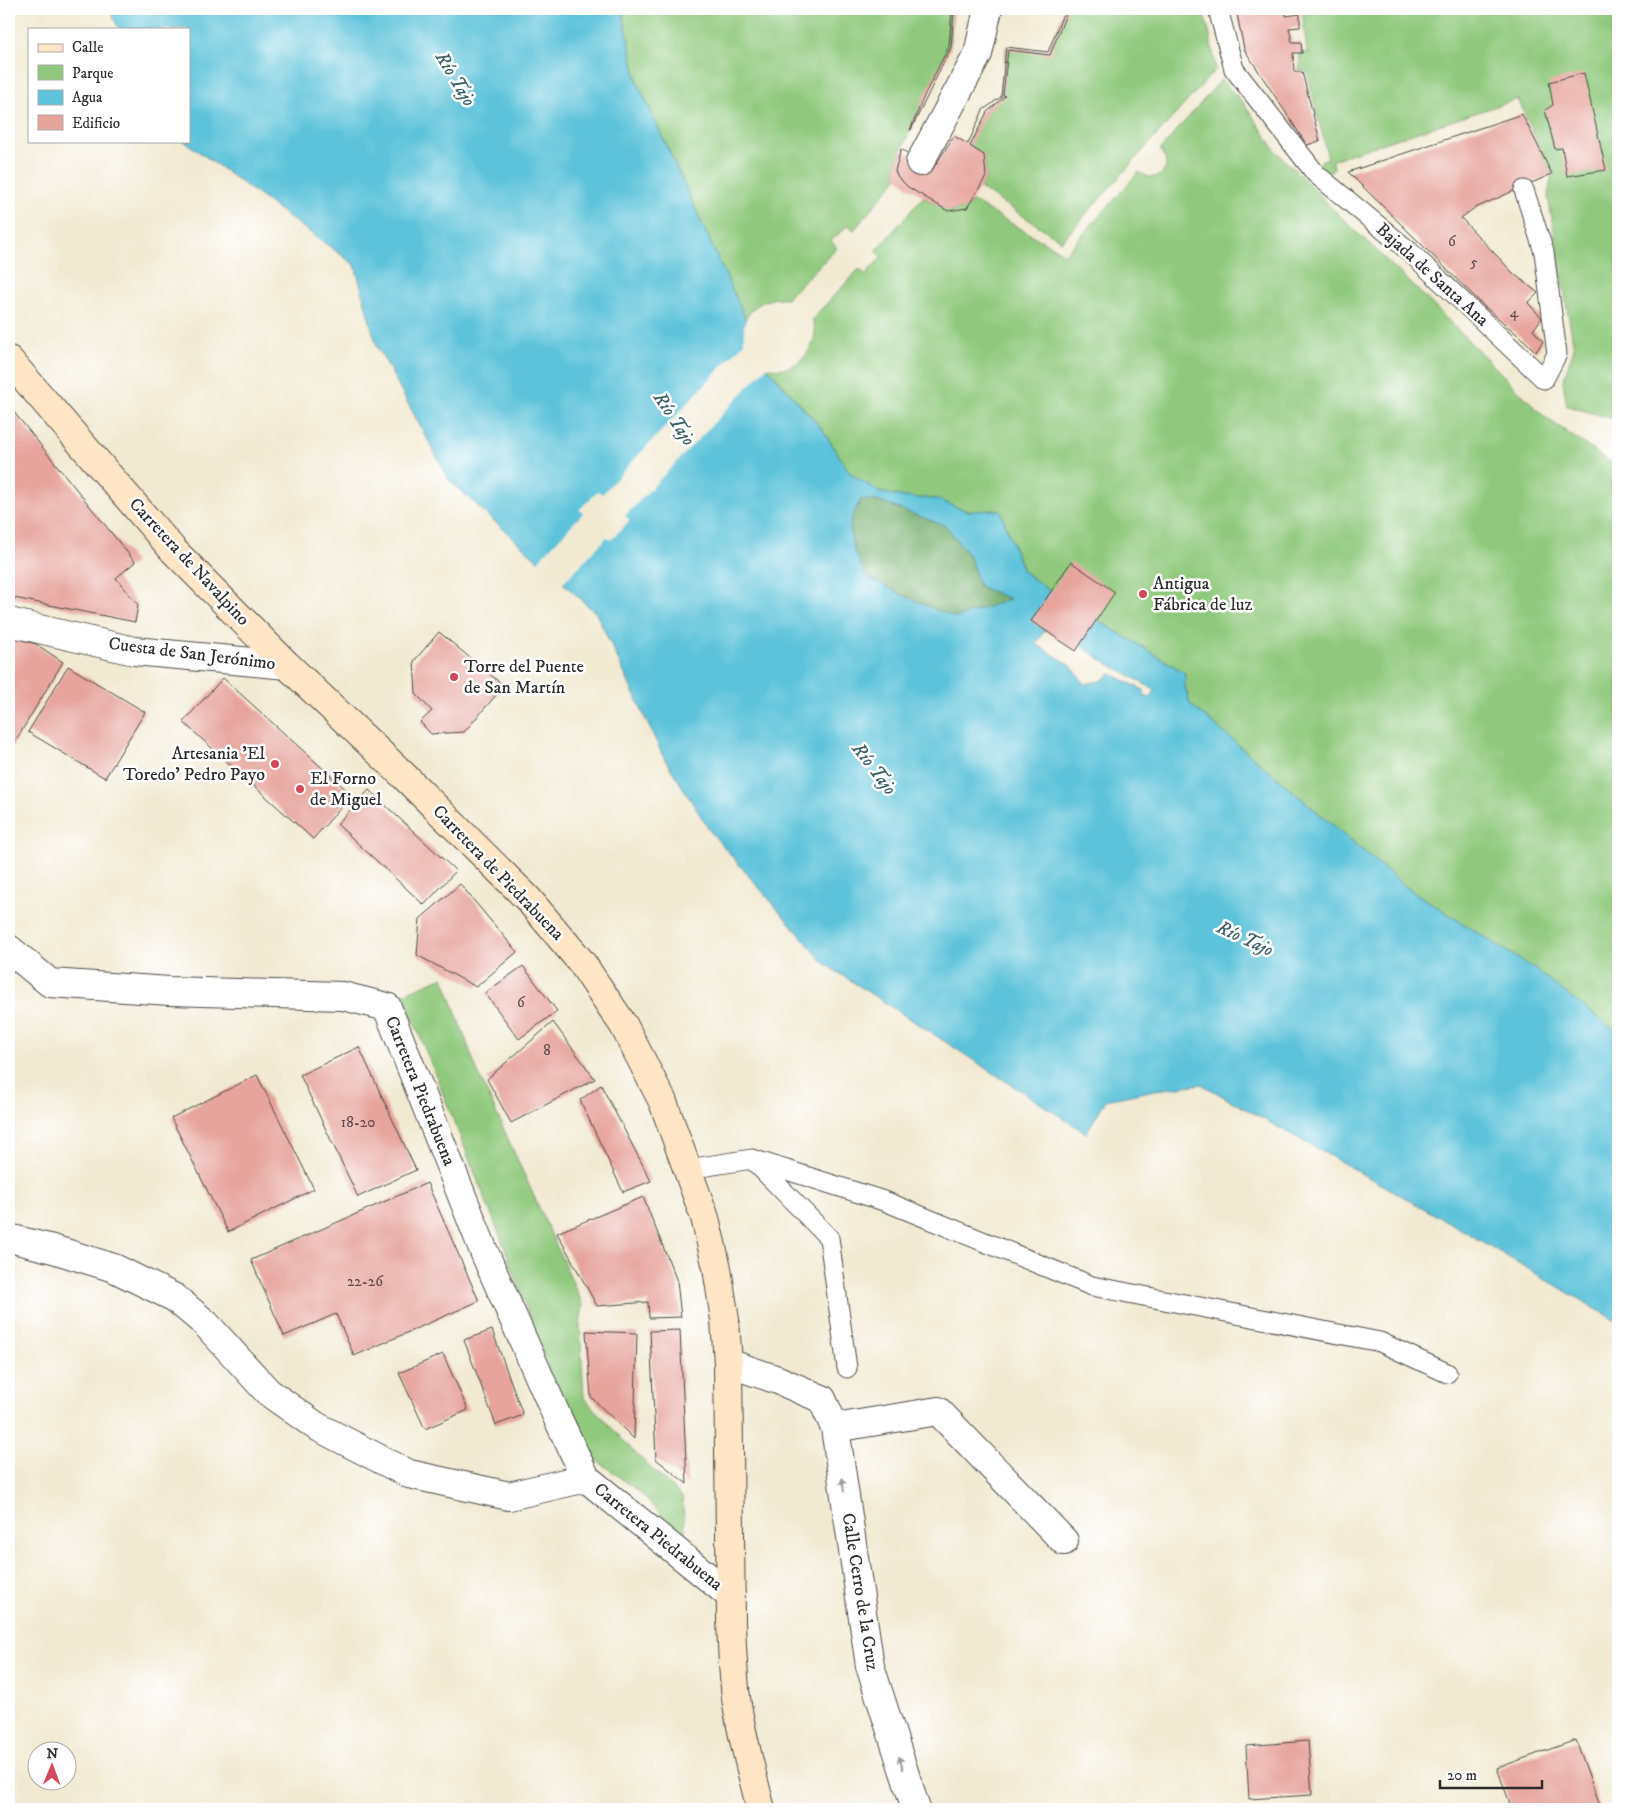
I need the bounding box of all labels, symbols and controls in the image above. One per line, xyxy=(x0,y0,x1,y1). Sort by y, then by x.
legend xyxy=(28,28,190,142)
text: Calle xyxy=(72,38,104,57)
water label: Río Tajo xyxy=(429,47,480,111)
text: Parque xyxy=(72,64,113,83)
text: Agua xyxy=(72,88,103,107)
text: Edificio xyxy=(72,114,120,133)
street label: Bajada de Santa Ana xyxy=(1371,219,1493,332)
house number: 6 xyxy=(1448,232,1457,251)
house number: 5 xyxy=(1470,253,1478,272)
house number: 4 xyxy=(1510,303,1519,322)
water label: Río Tajo xyxy=(648,387,700,450)
street label: Carretera de Navalpino xyxy=(124,493,254,631)
place label: Antigua Fábrica de luz xyxy=(1153,573,1252,616)
marker: Antigua Fábrica de luz xyxy=(1137,588,1149,600)
street label: Cuesta de San Jerónimo xyxy=(107,633,277,675)
place label: Torre del Puente de San Martín xyxy=(464,656,584,699)
marker: Torre del Puente de San Martín xyxy=(448,671,460,683)
water label: Río Tajo xyxy=(846,737,901,800)
place label: Artesania 'El Toredo' Pedro Payo xyxy=(123,743,266,786)
marker: Artesania 'El Toredo' Pedro Payo xyxy=(269,758,281,770)
place label: El Forno de Miguel xyxy=(310,768,382,811)
marker: El Forno de Miguel xyxy=(294,783,306,795)
street label: Carretera de Piedrabuena xyxy=(428,801,569,946)
water label: Río Tajo xyxy=(1212,916,1277,962)
house number: 6 xyxy=(517,993,526,1012)
street label: Carretera Piedrabuena xyxy=(380,1013,460,1169)
house number: 8 xyxy=(543,1041,551,1060)
house number: 18-20 xyxy=(341,1113,375,1132)
house number: 22-26 xyxy=(347,1272,384,1291)
one-way arrow xyxy=(839,1476,847,1492)
street label: Carretera Piedrabuena xyxy=(589,1478,727,1596)
street label: Calle Cerro de la Cruz xyxy=(837,1512,883,1673)
north arrow xyxy=(28,1740,78,1790)
text: N xyxy=(46,1745,59,1763)
one-way arrow xyxy=(897,1755,905,1770)
scale bar xyxy=(1440,1758,1542,1790)
text: 20 m xyxy=(1447,1766,1477,1785)

